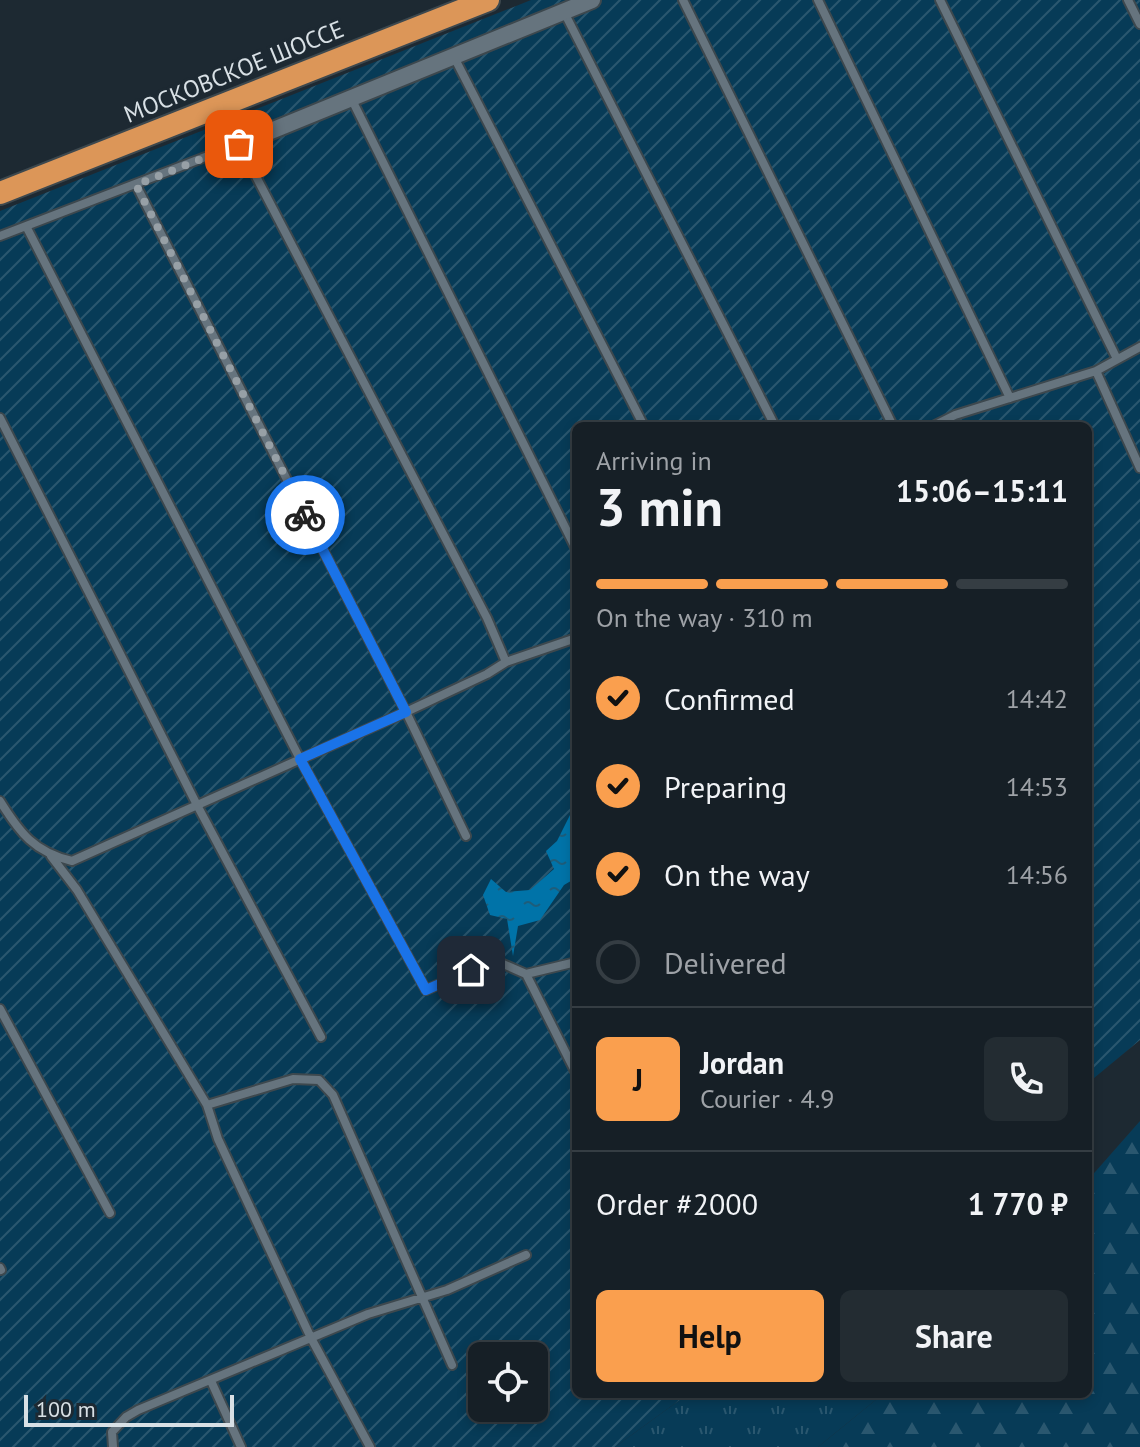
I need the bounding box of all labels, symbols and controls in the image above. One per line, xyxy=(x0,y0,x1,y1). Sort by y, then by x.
street label: МОСКОВСКОЕ ШОССЕ xyxy=(119,13,348,130)
pin xyxy=(205,110,273,178)
icon: bag xyxy=(217,122,261,166)
text: Arriving in xyxy=(596,444,712,477)
text: 15:06–15:11 xyxy=(896,471,1068,510)
text: 3 min xyxy=(596,473,723,540)
courier xyxy=(265,475,345,555)
icon: bike xyxy=(283,493,327,537)
text: On the way · 310 m xyxy=(596,601,813,634)
icon: check xyxy=(596,676,640,720)
text: Confirmed xyxy=(664,679,795,718)
text: 14:42 xyxy=(1006,682,1068,715)
icon: check xyxy=(596,764,640,808)
text: Preparing xyxy=(664,767,787,806)
text: 14:53 xyxy=(1006,770,1068,803)
icon: check xyxy=(596,852,640,896)
text: On the way xyxy=(664,855,810,894)
text: 14:56 xyxy=(1006,858,1068,891)
pin xyxy=(437,936,505,1004)
text: Delivered xyxy=(664,943,787,982)
icon: home xyxy=(449,948,493,992)
button: phone xyxy=(984,1037,1068,1121)
text: Jordan xyxy=(700,1043,784,1082)
text: J xyxy=(633,1060,643,1099)
text: Courier · 4.9 xyxy=(700,1082,834,1115)
text: Order #2000 xyxy=(596,1184,758,1223)
text: 1 770 ₽ xyxy=(968,1184,1068,1223)
button: Help xyxy=(596,1290,824,1382)
button: Share xyxy=(840,1290,1068,1382)
map controls xyxy=(468,1342,548,1422)
button: locate xyxy=(468,1342,548,1422)
scale bar xyxy=(24,1391,234,1427)
text: 100 m xyxy=(36,1395,96,1423)

